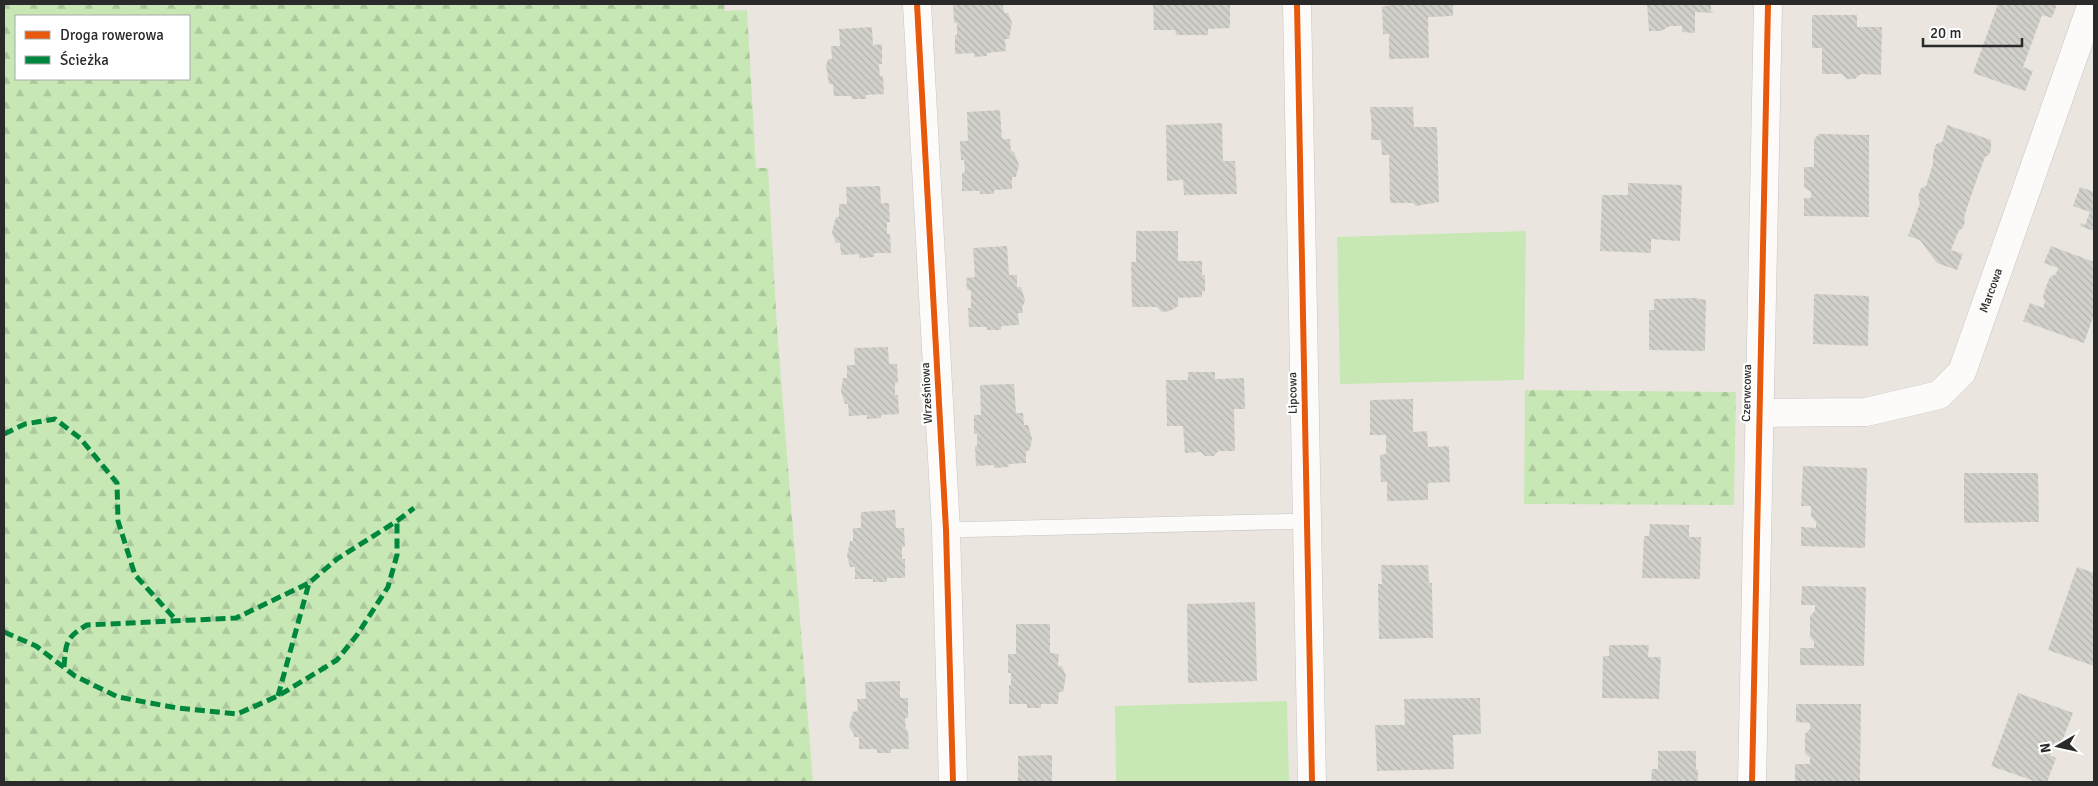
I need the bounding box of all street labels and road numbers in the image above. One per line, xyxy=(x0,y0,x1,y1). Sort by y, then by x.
street label: Marcowa xyxy=(1976,266,2006,315)
street label: Wrześniowa xyxy=(918,362,936,424)
street label: Czerwcowa xyxy=(1739,364,1755,422)
street label: Lipcowa xyxy=(1285,372,1301,414)

